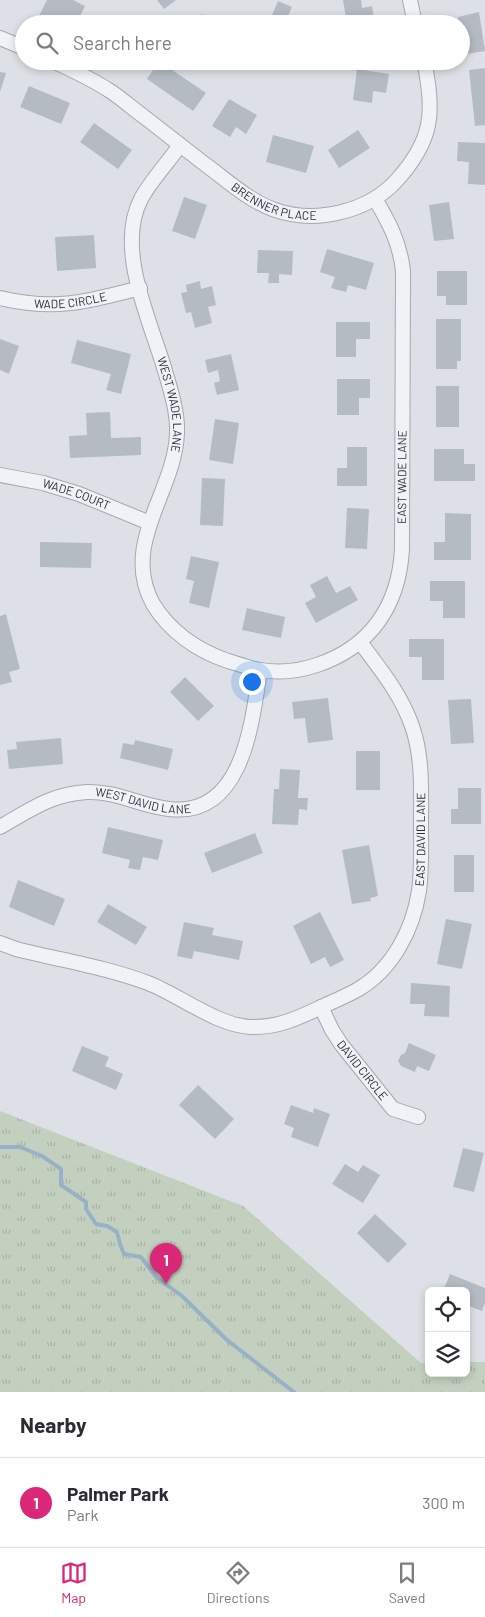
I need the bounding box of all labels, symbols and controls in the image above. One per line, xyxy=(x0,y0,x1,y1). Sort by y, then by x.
search box xyxy=(15,15,470,70)
icon: search xyxy=(33,29,61,57)
text: Search here xyxy=(73,31,172,54)
street label: BRENNER PLACE xyxy=(229,179,317,222)
street label: WADE CIRCLE xyxy=(34,289,108,310)
street label: WEST WADE LANE xyxy=(155,355,185,454)
street label: EAST WADE LANE xyxy=(394,430,408,524)
street label: WADE COURT xyxy=(41,475,113,512)
your location xyxy=(239,669,265,695)
street label: WEST DAVID LANE xyxy=(95,784,192,816)
street label: EAST DAVID LANE xyxy=(412,792,427,887)
street label: DAVID CIRCLE xyxy=(335,1037,391,1103)
pin: 1 xyxy=(150,1243,182,1284)
map controls xyxy=(425,1287,470,1377)
button: locate xyxy=(425,1287,470,1332)
button: layers xyxy=(425,1332,470,1377)
text: Nearby xyxy=(20,1412,86,1437)
text: Palmer Park xyxy=(67,1482,169,1505)
text: 1 xyxy=(33,1493,39,1512)
text: 300 m xyxy=(422,1493,465,1512)
text: Park xyxy=(67,1505,98,1524)
tab: Map xyxy=(60,1559,88,1606)
tab: Directions xyxy=(207,1559,269,1606)
tab: Saved xyxy=(389,1559,425,1606)

